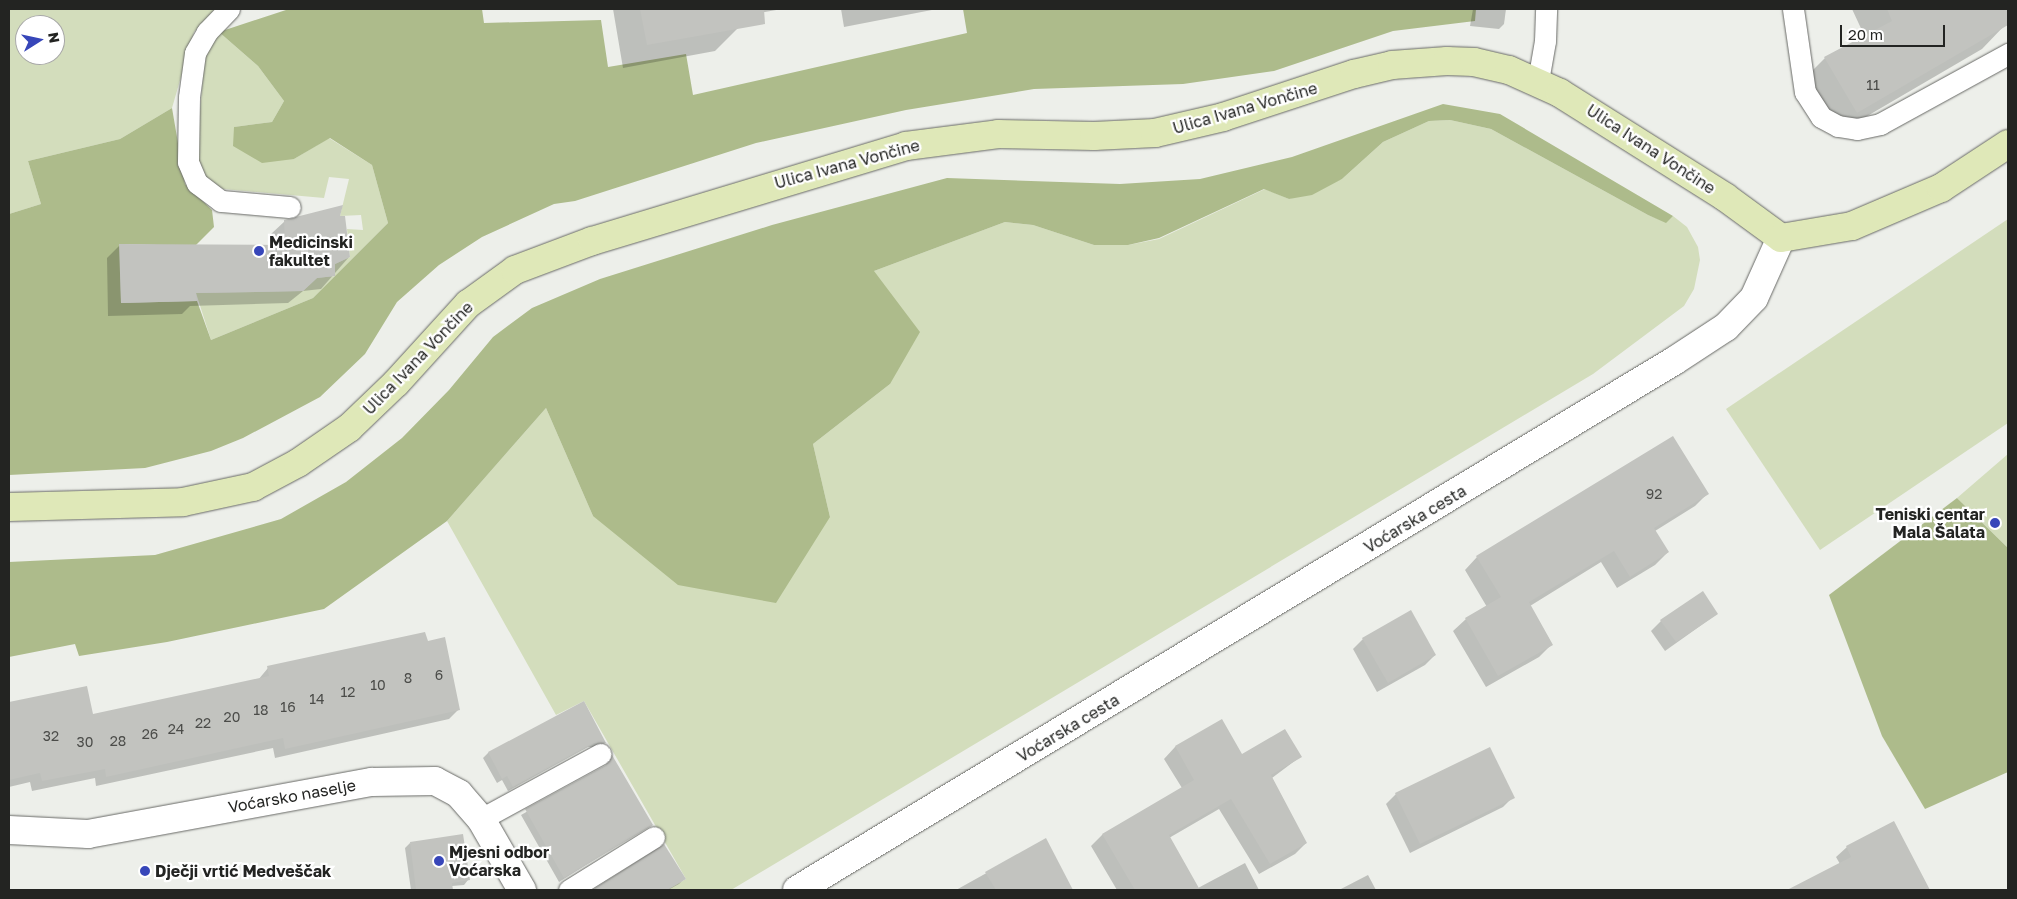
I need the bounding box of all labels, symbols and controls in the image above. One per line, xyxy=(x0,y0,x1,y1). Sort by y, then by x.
north arrow xyxy=(15,15,65,65)
scale bar xyxy=(1842,15,1947,47)
text: 20 m xyxy=(1848,25,1883,43)
text: N xyxy=(45,31,64,44)
house number: 11 xyxy=(1866,77,1880,93)
street label: Ulica Ivana Vončine xyxy=(1170,78,1320,138)
street label: Ulica Ivana Vončine xyxy=(1583,100,1719,198)
street label: Ulica Ivana Vončine xyxy=(772,135,922,193)
place label: Medicinski fakultet xyxy=(269,232,353,270)
marker: Medicinski fakultet xyxy=(253,245,265,257)
street label: Ulica Ivana Vončine xyxy=(359,298,477,418)
street label: Voćarska cesta xyxy=(1360,481,1470,557)
house number: 92 xyxy=(1646,486,1662,502)
place label: Teniski centar Mala Šalata xyxy=(1876,504,1985,542)
marker: Teniski centar Mala Šalata xyxy=(1989,517,2001,529)
house number: 6 xyxy=(435,667,443,683)
house number: 8 xyxy=(404,670,412,686)
house number: 10 xyxy=(370,677,386,693)
house number: 12 xyxy=(341,684,355,700)
street label: Voćarska cesta xyxy=(1013,690,1123,766)
house number: 14 xyxy=(309,691,325,707)
house number: 16 xyxy=(280,699,296,715)
house number: 18 xyxy=(253,702,269,718)
house number: 20 xyxy=(224,709,240,725)
house number: 22 xyxy=(195,715,211,731)
house number: 24 xyxy=(168,721,184,737)
house number: 26 xyxy=(142,726,158,742)
house number: 32 xyxy=(43,728,59,744)
house number: 28 xyxy=(110,733,126,749)
house number: 30 xyxy=(77,734,93,750)
street label: Voćarsko naselje xyxy=(227,775,357,817)
place label: Mjesni odbor Voćarska xyxy=(449,842,549,880)
marker: Mjesni odbor Voćarska xyxy=(433,855,445,867)
place label: Dječji vrtić Medveščak xyxy=(155,861,331,881)
marker: Dječji vrtić Medveščak xyxy=(139,865,151,877)

